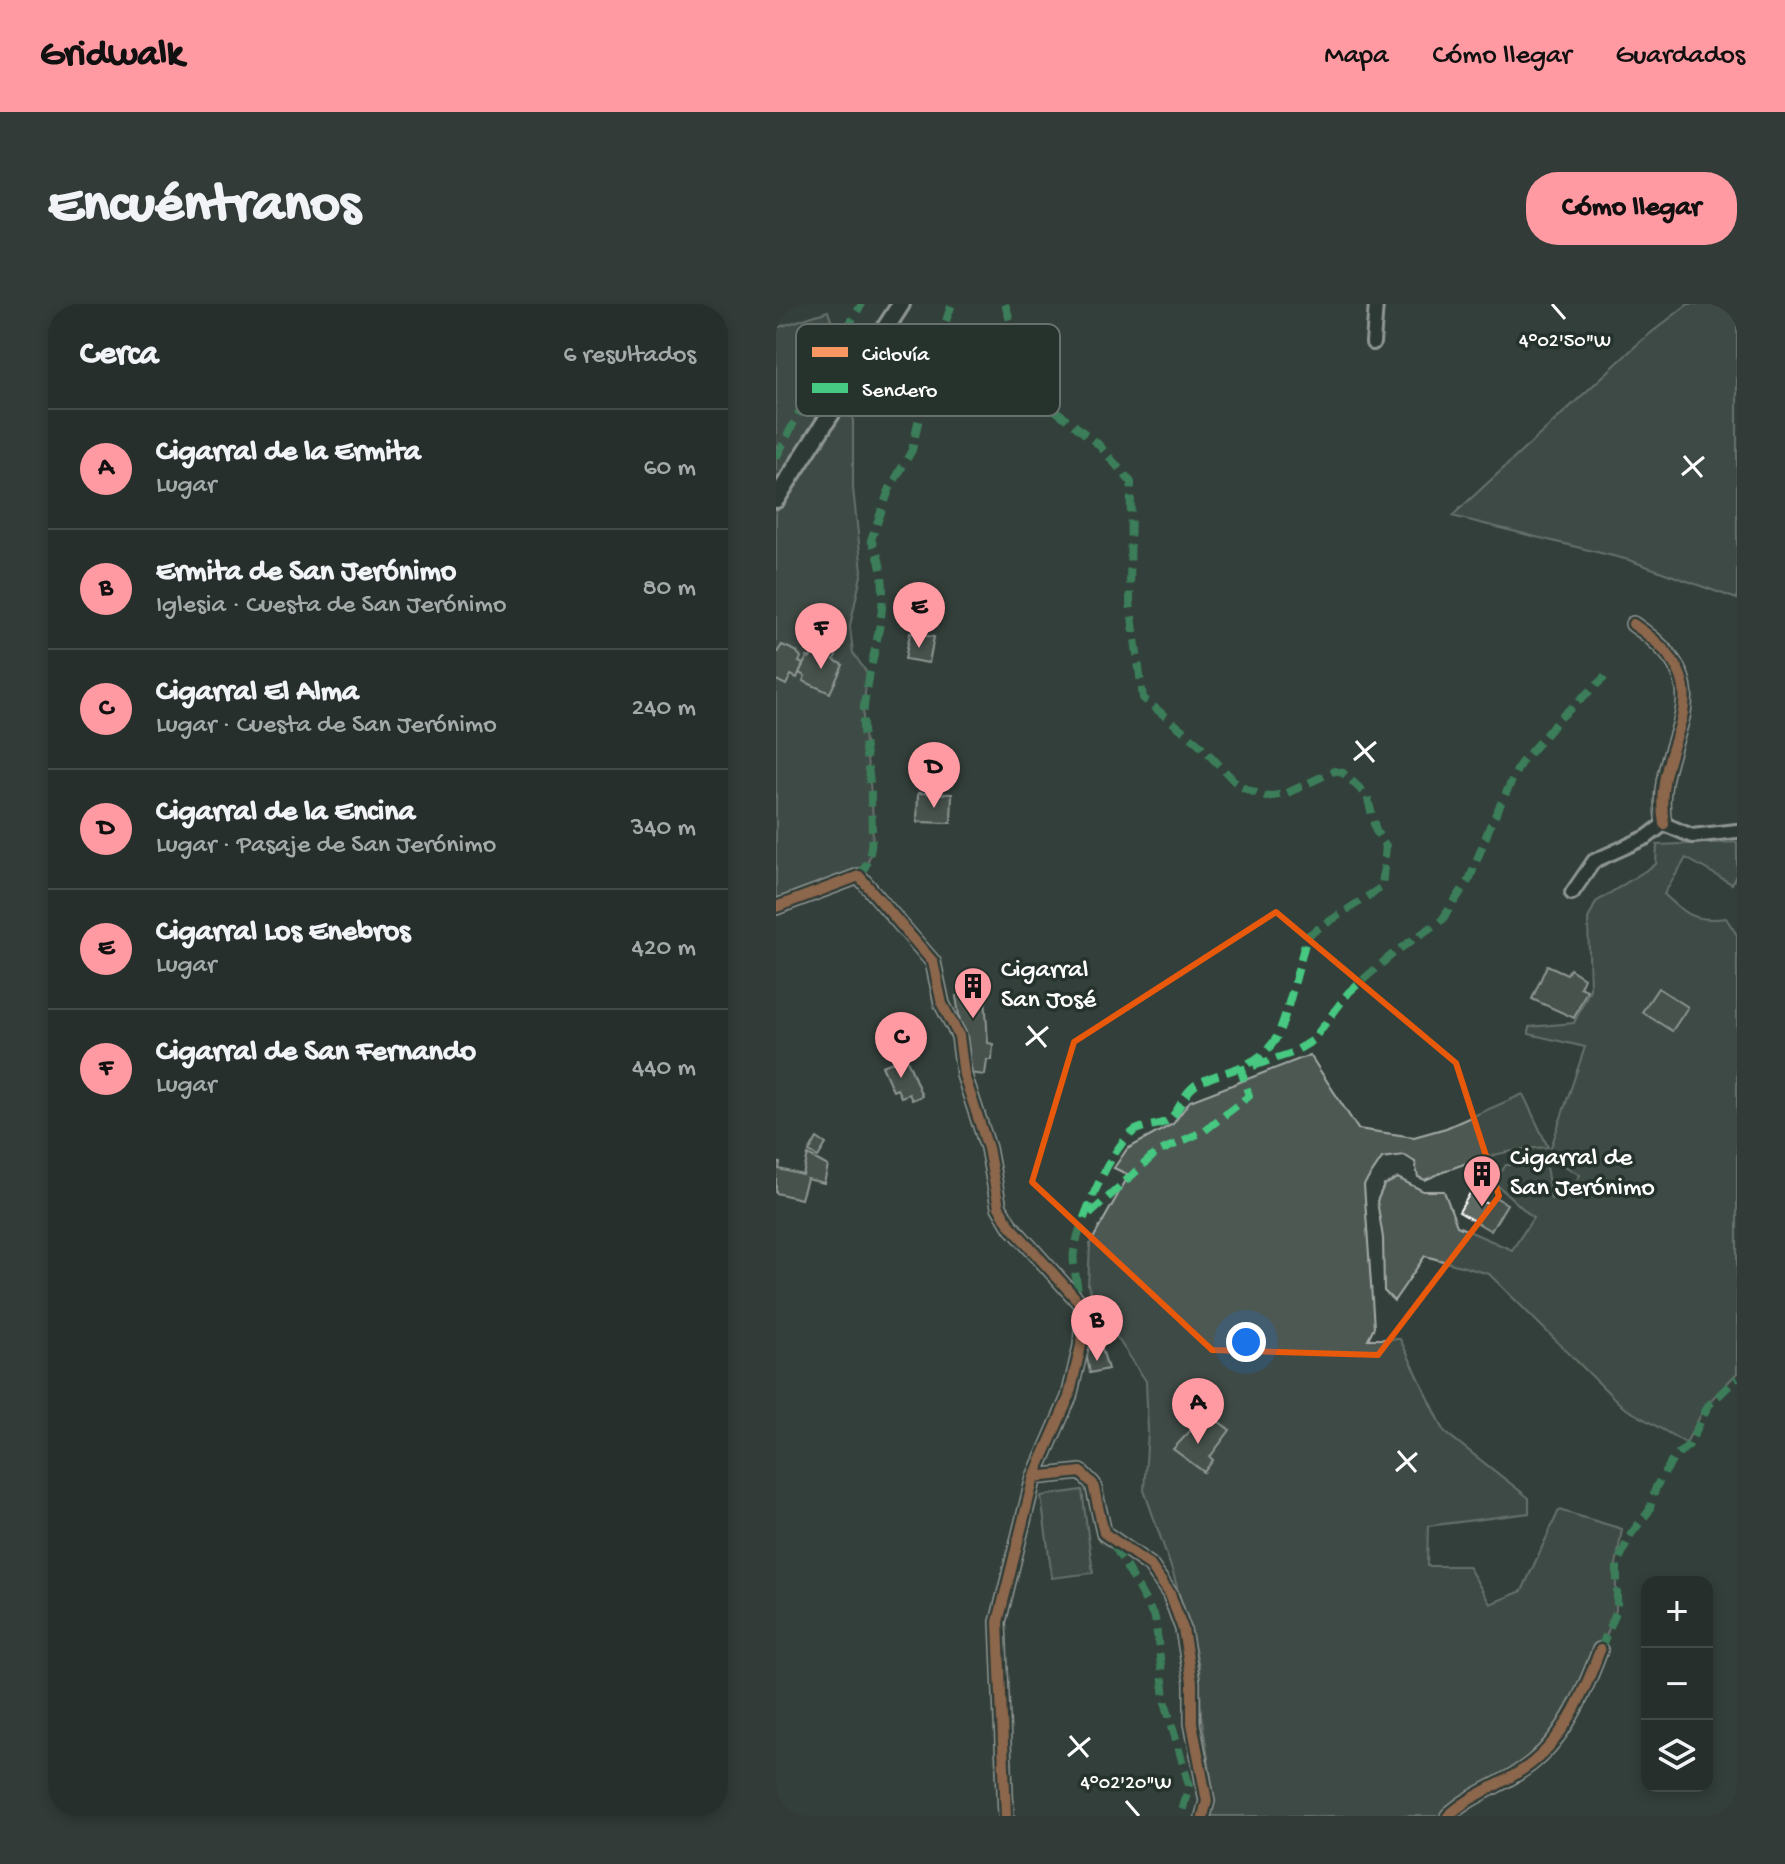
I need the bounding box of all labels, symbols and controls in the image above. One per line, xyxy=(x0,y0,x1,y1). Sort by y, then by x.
text: Gridwalk xyxy=(40,34,184,78)
text: Mapa xyxy=(1324,40,1389,73)
text: Cómo llegar xyxy=(1433,40,1572,73)
text: Guardados xyxy=(1616,40,1745,73)
button: Cómo llegar xyxy=(1526,172,1737,245)
text: Encuéntranos xyxy=(48,175,360,241)
legend xyxy=(796,324,1060,416)
text: 4°02'50"W xyxy=(1519,331,1611,354)
text: Cerca xyxy=(80,336,158,376)
text: 6 resultados xyxy=(563,341,696,372)
text: Ciclovía xyxy=(862,343,930,369)
text: Sendero xyxy=(862,379,937,405)
text: Cigarral de la Ermita xyxy=(156,436,421,471)
text: A xyxy=(98,454,114,485)
text: 60 m xyxy=(643,454,696,485)
text: Lugar xyxy=(156,471,216,502)
text: Ermita de San Jerónimo xyxy=(156,556,456,591)
text: B xyxy=(99,574,113,605)
text: 80 m xyxy=(642,574,696,605)
pin: E xyxy=(893,582,945,648)
text: Iglesia · Cuesta de San Jerónimo xyxy=(156,591,506,622)
pin: F xyxy=(795,603,847,669)
text: Cigarral El Alma xyxy=(156,676,359,711)
text: C xyxy=(99,694,113,725)
text: 240 m xyxy=(632,694,696,725)
text: Lugar · Cuesta de San Jerónimo xyxy=(156,711,497,742)
pin: D xyxy=(908,742,960,808)
text: Cigarral de la Encina xyxy=(156,796,415,831)
text: D xyxy=(98,814,114,845)
text: 340 m xyxy=(631,814,696,845)
text: Lugar · Pasaje de San Jerónimo xyxy=(156,831,496,862)
text: Cigarral Los Enebros xyxy=(156,916,410,951)
text: E xyxy=(98,934,114,965)
text: 420 m xyxy=(632,934,696,965)
text: Lugar xyxy=(156,951,216,982)
place label: Cigarral San José xyxy=(1001,956,1097,1017)
building icon: Cigarral San José xyxy=(952,965,994,1020)
pin: C xyxy=(875,1012,927,1078)
text: Cigarral de San Fernando xyxy=(156,1036,476,1071)
text: F xyxy=(99,1054,113,1085)
text: 440 m xyxy=(632,1054,696,1085)
text: Lugar xyxy=(156,1071,216,1102)
place label: Cigarral de San Jerónimo xyxy=(1510,1144,1655,1205)
building icon: Cigarral de San Jerónimo xyxy=(1461,1153,1503,1208)
pin: B xyxy=(1071,1295,1123,1361)
your location xyxy=(1226,1322,1266,1362)
pin: A xyxy=(1172,1378,1224,1444)
map controls xyxy=(1641,1576,1713,1792)
button: + xyxy=(1641,1576,1713,1648)
button: − xyxy=(1641,1648,1713,1720)
button: layers xyxy=(1641,1720,1713,1792)
text: 4°02'20"W xyxy=(1080,1773,1172,1796)

